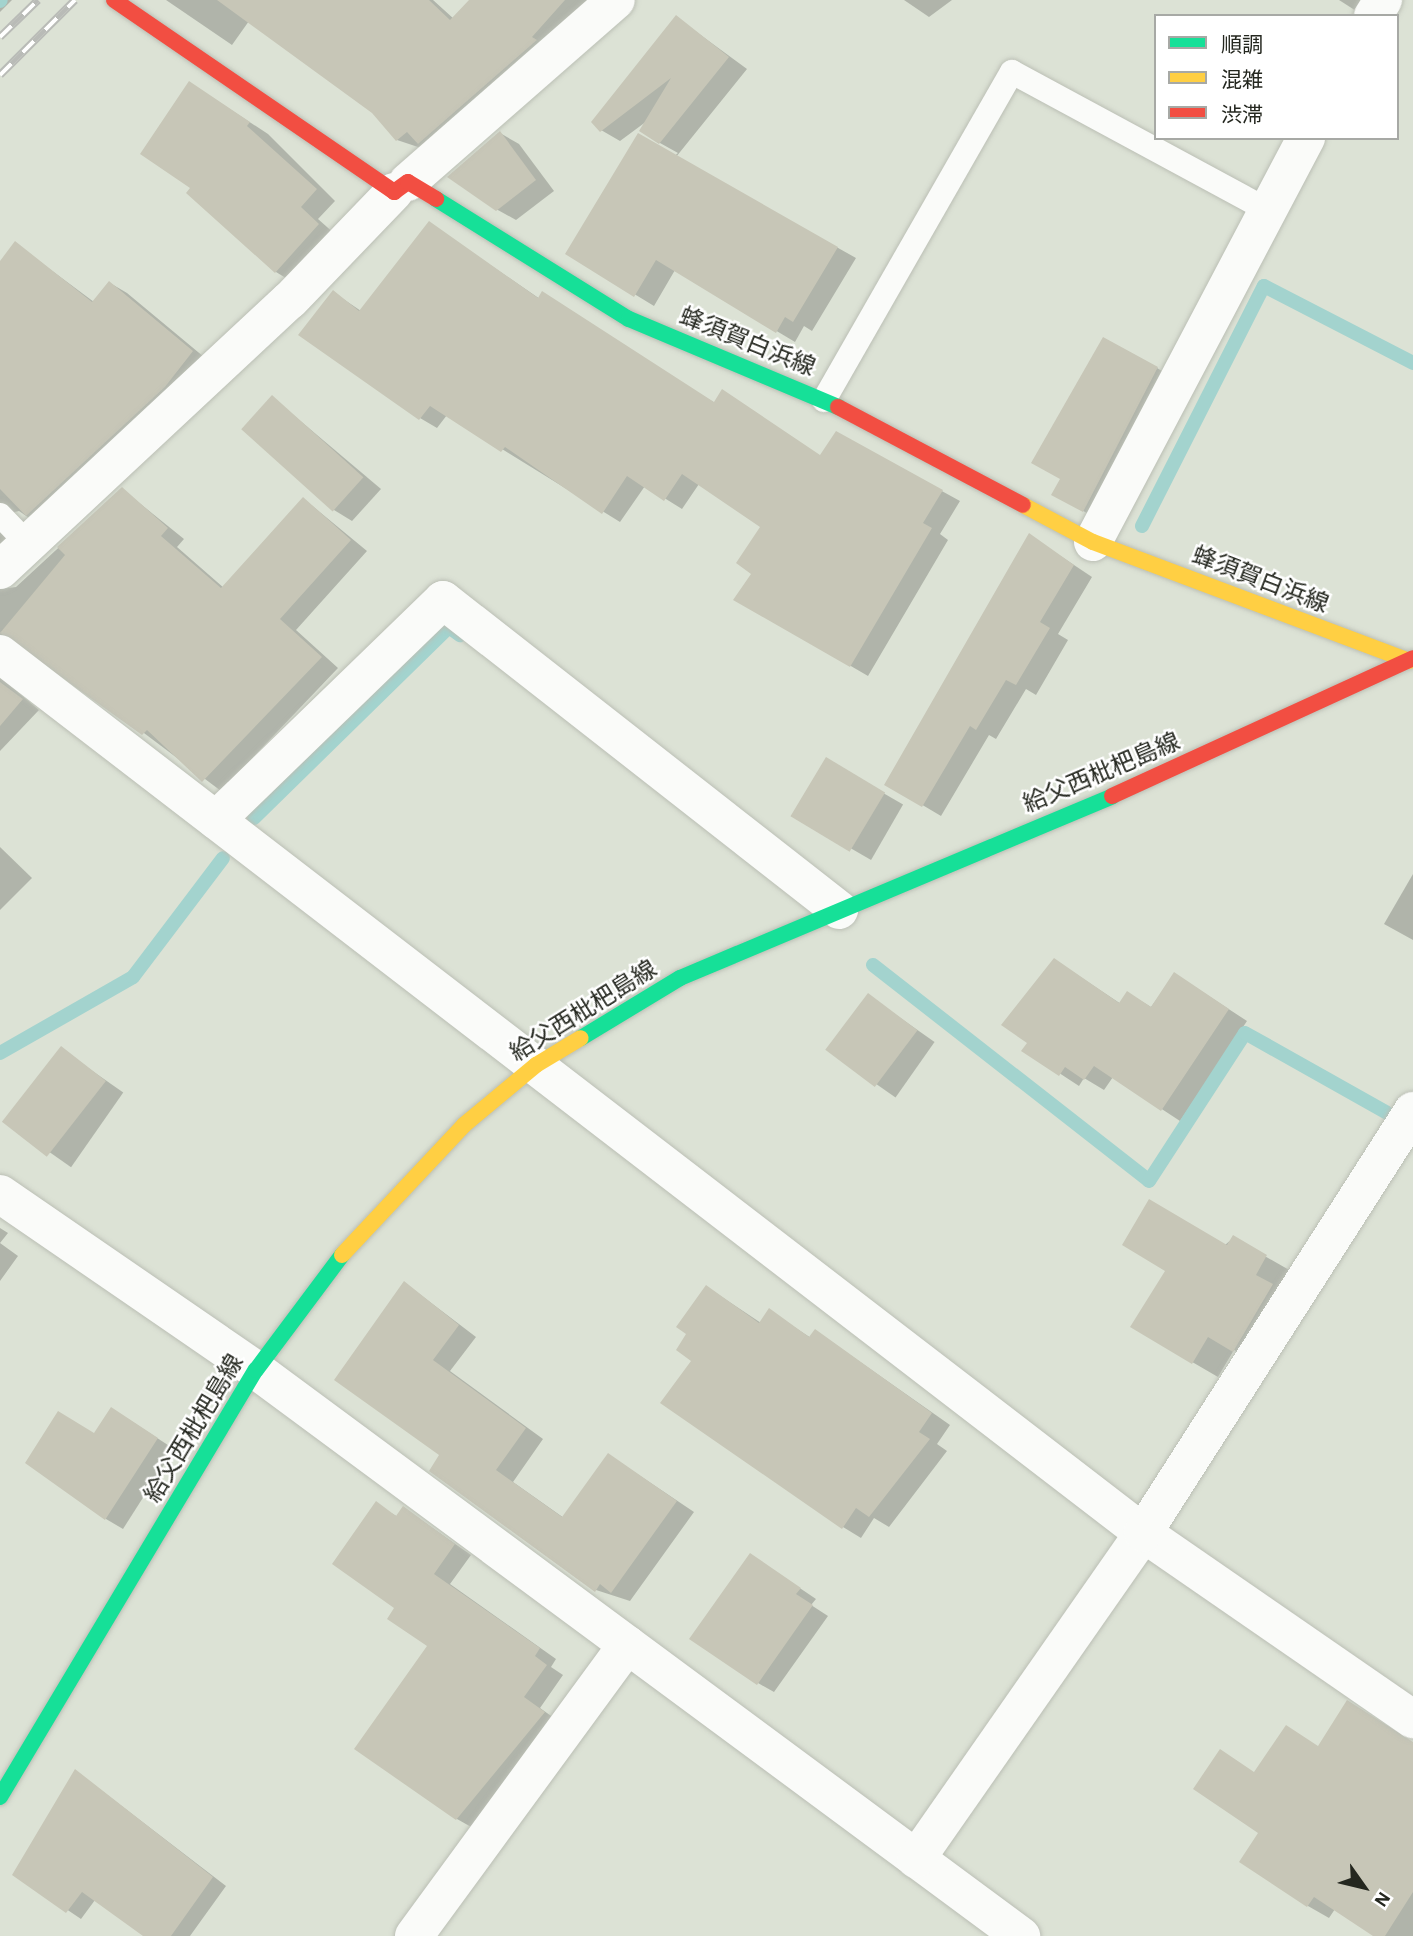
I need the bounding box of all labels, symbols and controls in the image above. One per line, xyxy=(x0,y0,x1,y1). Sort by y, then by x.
legend xyxy=(1154,14,1399,140)
text: 順調 xyxy=(1221,35,1263,56)
text: 混雑 xyxy=(1221,70,1263,91)
text: 渋滞 xyxy=(1221,105,1263,126)
street label: 蜂須賀白浜線 xyxy=(675,303,819,383)
street label: 蜂須賀白浜線 xyxy=(1188,542,1332,620)
street label: 給父西枇杷島線 xyxy=(1019,728,1185,820)
street label: 給父西枇杷島線 xyxy=(505,955,663,1069)
street label: 給父西枇杷島線 xyxy=(139,1350,251,1508)
north arrow xyxy=(1329,1852,1399,1922)
text: N xyxy=(1370,1888,1393,1910)

